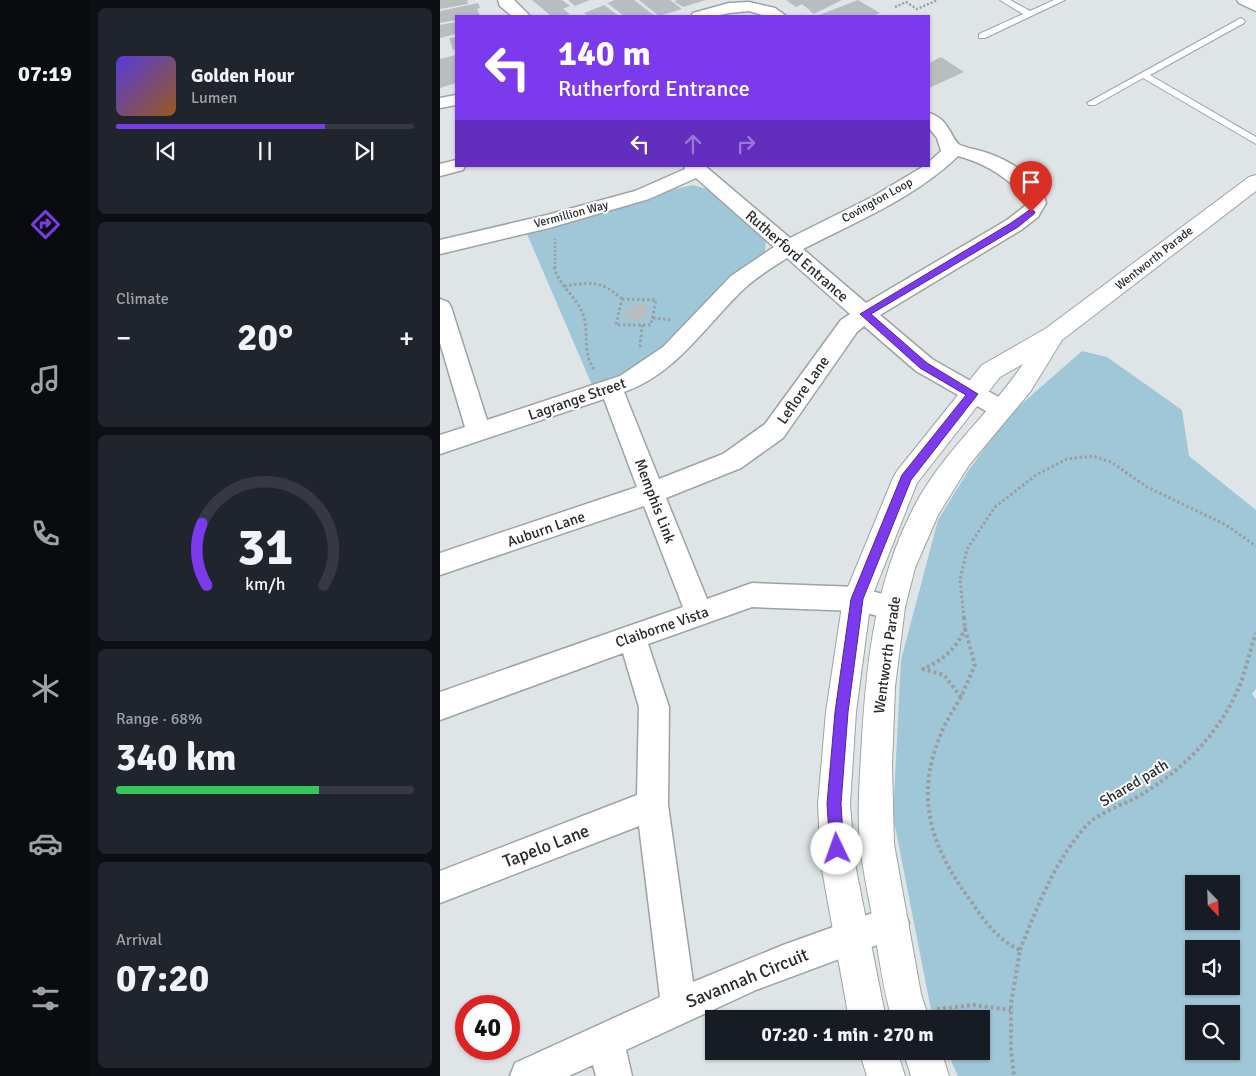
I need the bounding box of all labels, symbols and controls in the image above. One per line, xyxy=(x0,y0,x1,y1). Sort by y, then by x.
text: 140 m xyxy=(558,32,651,75)
icon: left xyxy=(475,35,540,100)
text: 07:19 xyxy=(18,60,72,87)
text: Golden Hour xyxy=(191,64,294,88)
text: Rutherford Entrance xyxy=(558,75,750,102)
text: Lumen xyxy=(191,88,237,108)
icon: left xyxy=(626,130,654,158)
icon: ahead xyxy=(679,130,707,158)
icon: right xyxy=(732,130,760,158)
icon: previous xyxy=(152,137,180,165)
icon: pause xyxy=(251,137,279,165)
icon: next xyxy=(350,137,378,165)
pin xyxy=(1010,161,1052,212)
icon: arrive xyxy=(1017,168,1045,196)
street label: Covington Loop xyxy=(839,175,915,226)
street label: Vermillion Way xyxy=(532,197,610,232)
street label: Rutherford Entrance xyxy=(742,206,852,306)
icon: directions xyxy=(28,207,63,242)
street label: Wentworth Parade xyxy=(1112,223,1196,293)
text: Climate xyxy=(116,289,169,309)
text: 20° xyxy=(237,314,293,361)
text: − xyxy=(116,321,131,355)
text: + xyxy=(399,321,414,355)
street label: Leflore Lane xyxy=(773,353,833,427)
icon: music xyxy=(28,362,63,397)
street label: Lagrange Street xyxy=(526,374,628,424)
street label: Memphis Link xyxy=(631,456,680,546)
street label: Auburn Lane xyxy=(505,507,587,551)
text: 31 xyxy=(237,515,293,579)
icon: phone xyxy=(28,516,63,551)
text: km/h xyxy=(245,573,285,595)
street label: Wentworth Parade xyxy=(870,595,904,715)
street label: Claiborne Vista xyxy=(613,603,711,651)
icon: climate xyxy=(28,671,63,706)
text: Range · 68% xyxy=(116,709,202,729)
text: 340 km xyxy=(116,734,237,781)
street label: Shared path xyxy=(1096,755,1172,811)
street label: Tapelo Lane xyxy=(500,819,592,873)
position arrow xyxy=(810,822,862,874)
icon: car xyxy=(28,826,63,861)
north arrow xyxy=(1185,875,1240,930)
map controls xyxy=(1185,875,1240,1060)
text: Arrival xyxy=(116,930,162,950)
button: sound xyxy=(1185,940,1240,995)
street label: Savannah Circuit xyxy=(683,943,811,1013)
text: 07:20 xyxy=(116,955,209,1002)
icon: filters xyxy=(28,981,63,1016)
speed limit sign: 40 xyxy=(455,995,520,1060)
button: search xyxy=(1185,1005,1240,1060)
text: 07:20 · 1 min · 270 m xyxy=(761,1023,934,1047)

